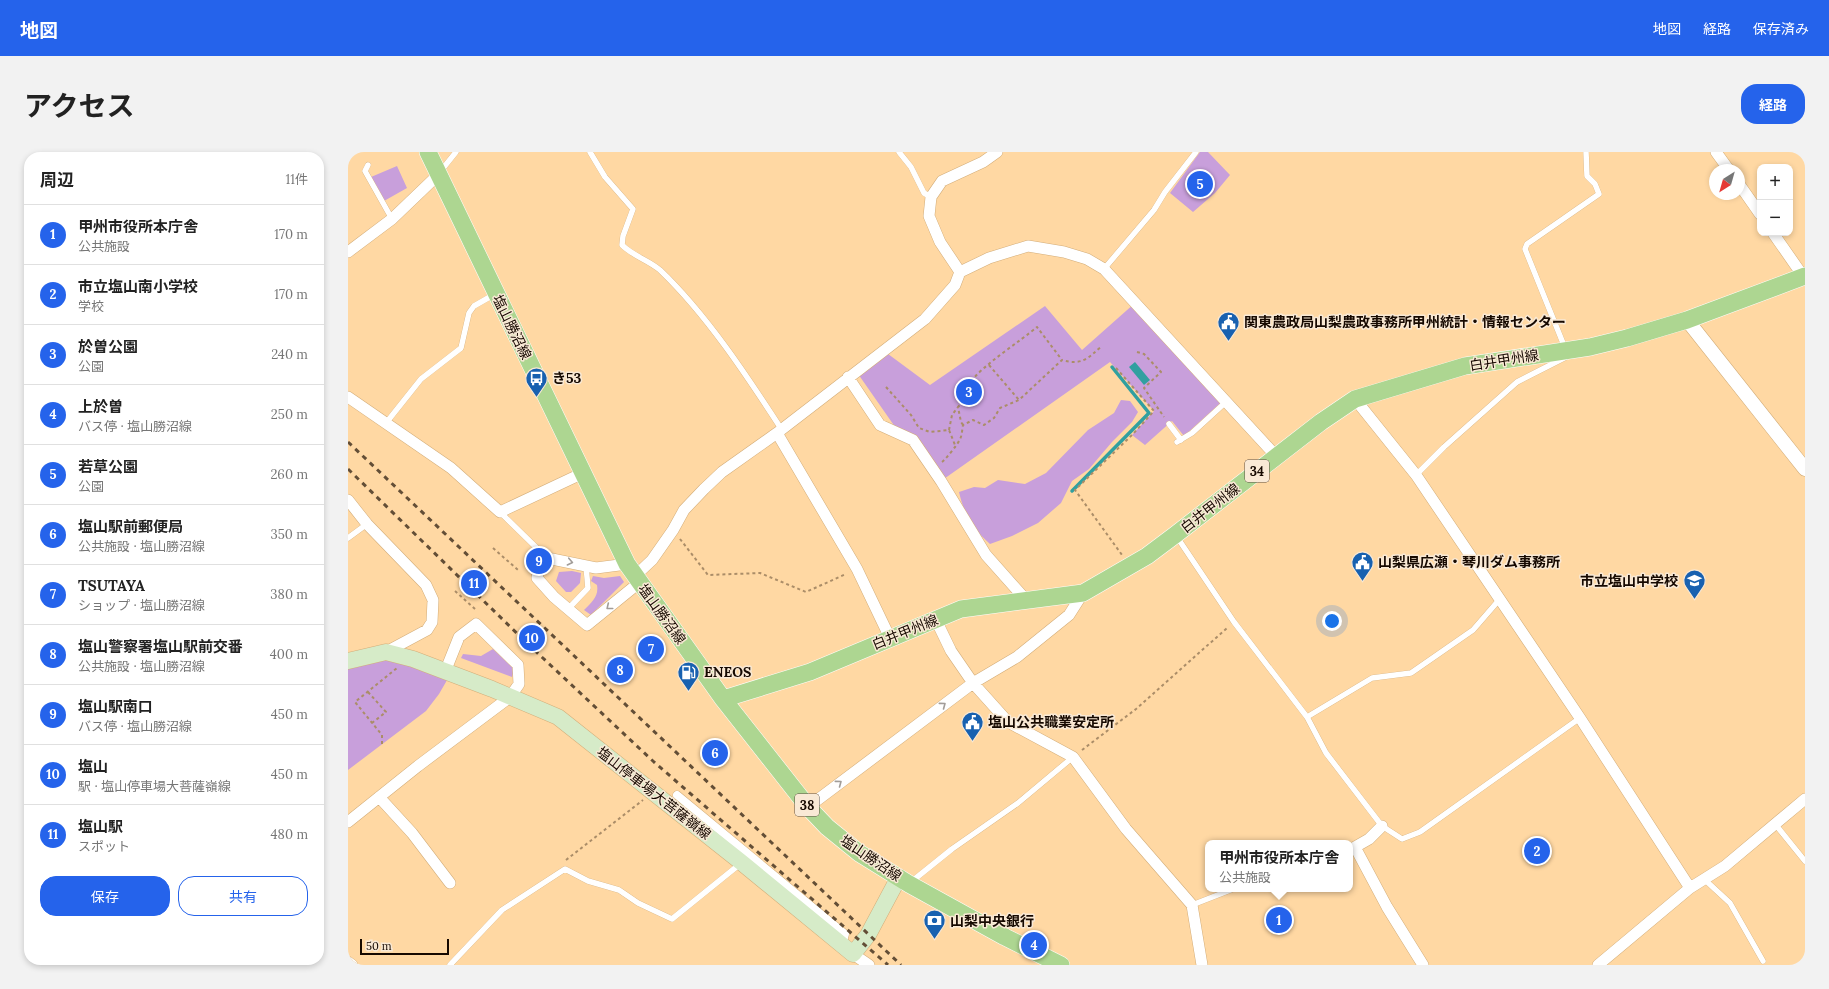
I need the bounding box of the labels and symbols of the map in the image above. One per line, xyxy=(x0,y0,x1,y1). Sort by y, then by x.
north arrow xyxy=(1709,164,1745,200)
pin: 5 xyxy=(1187,169,1213,199)
street label: 塩山勝沼線 xyxy=(489,292,535,362)
public building icon: 関東農政局山梨農政事務所甲州統計・情報センター xyxy=(1216,309,1242,342)
place label: 関東農政局山梨農政事務所甲州統計・情報センター xyxy=(1244,313,1566,331)
street label: 白井甲州線 xyxy=(1468,346,1540,374)
bus stop icon: き53 xyxy=(523,365,549,398)
place label: き53 xyxy=(552,369,582,387)
pin: 3 xyxy=(956,377,982,407)
road number: 34 xyxy=(1245,460,1269,482)
street label: 白井甲州線 xyxy=(1177,479,1243,537)
pin: 9 xyxy=(526,546,552,576)
public building icon: 山梨県広瀬・琴川ダム事務所 xyxy=(1349,549,1375,582)
place label: 山梨県広瀬・琴川ダム事務所 xyxy=(1378,553,1560,571)
one-way arrow xyxy=(567,558,573,566)
pin: 11 xyxy=(461,568,487,598)
school or university icon: 市立塩山中学校 xyxy=(1681,568,1707,601)
place label: 市立塩山中学校 xyxy=(1580,572,1678,590)
street label: 塩山勝沼線 xyxy=(634,580,690,648)
one-way arrow xyxy=(607,602,614,609)
street label: 白井甲州線 xyxy=(869,611,941,653)
your location xyxy=(1322,611,1342,631)
pin: 10 xyxy=(519,623,545,653)
pin: 7 xyxy=(638,634,664,664)
pin: 8 xyxy=(607,655,633,685)
fuel station icon: ENEOS xyxy=(676,659,702,692)
place label: ENEOS xyxy=(704,663,751,681)
one-way arrow xyxy=(939,703,946,710)
public building icon: 塩山公共職業安定所 xyxy=(959,709,985,742)
place label: 塩山公共職業安定所 xyxy=(988,713,1114,731)
pin: 6 xyxy=(702,738,728,768)
street label: 塩山停車場大菩薩嶺線 xyxy=(593,743,715,843)
one-way arrow xyxy=(835,781,842,788)
road number: 38 xyxy=(795,794,819,816)
street label: 塩山勝沼線 xyxy=(837,831,905,885)
pin: 2 xyxy=(1524,836,1550,866)
pin: 1 xyxy=(1266,905,1292,935)
bank icon: 山梨中央銀行 xyxy=(922,908,948,941)
place label: 山梨中央銀行 xyxy=(950,912,1034,930)
pin: 4 xyxy=(1021,930,1047,960)
scale bar xyxy=(360,937,449,956)

